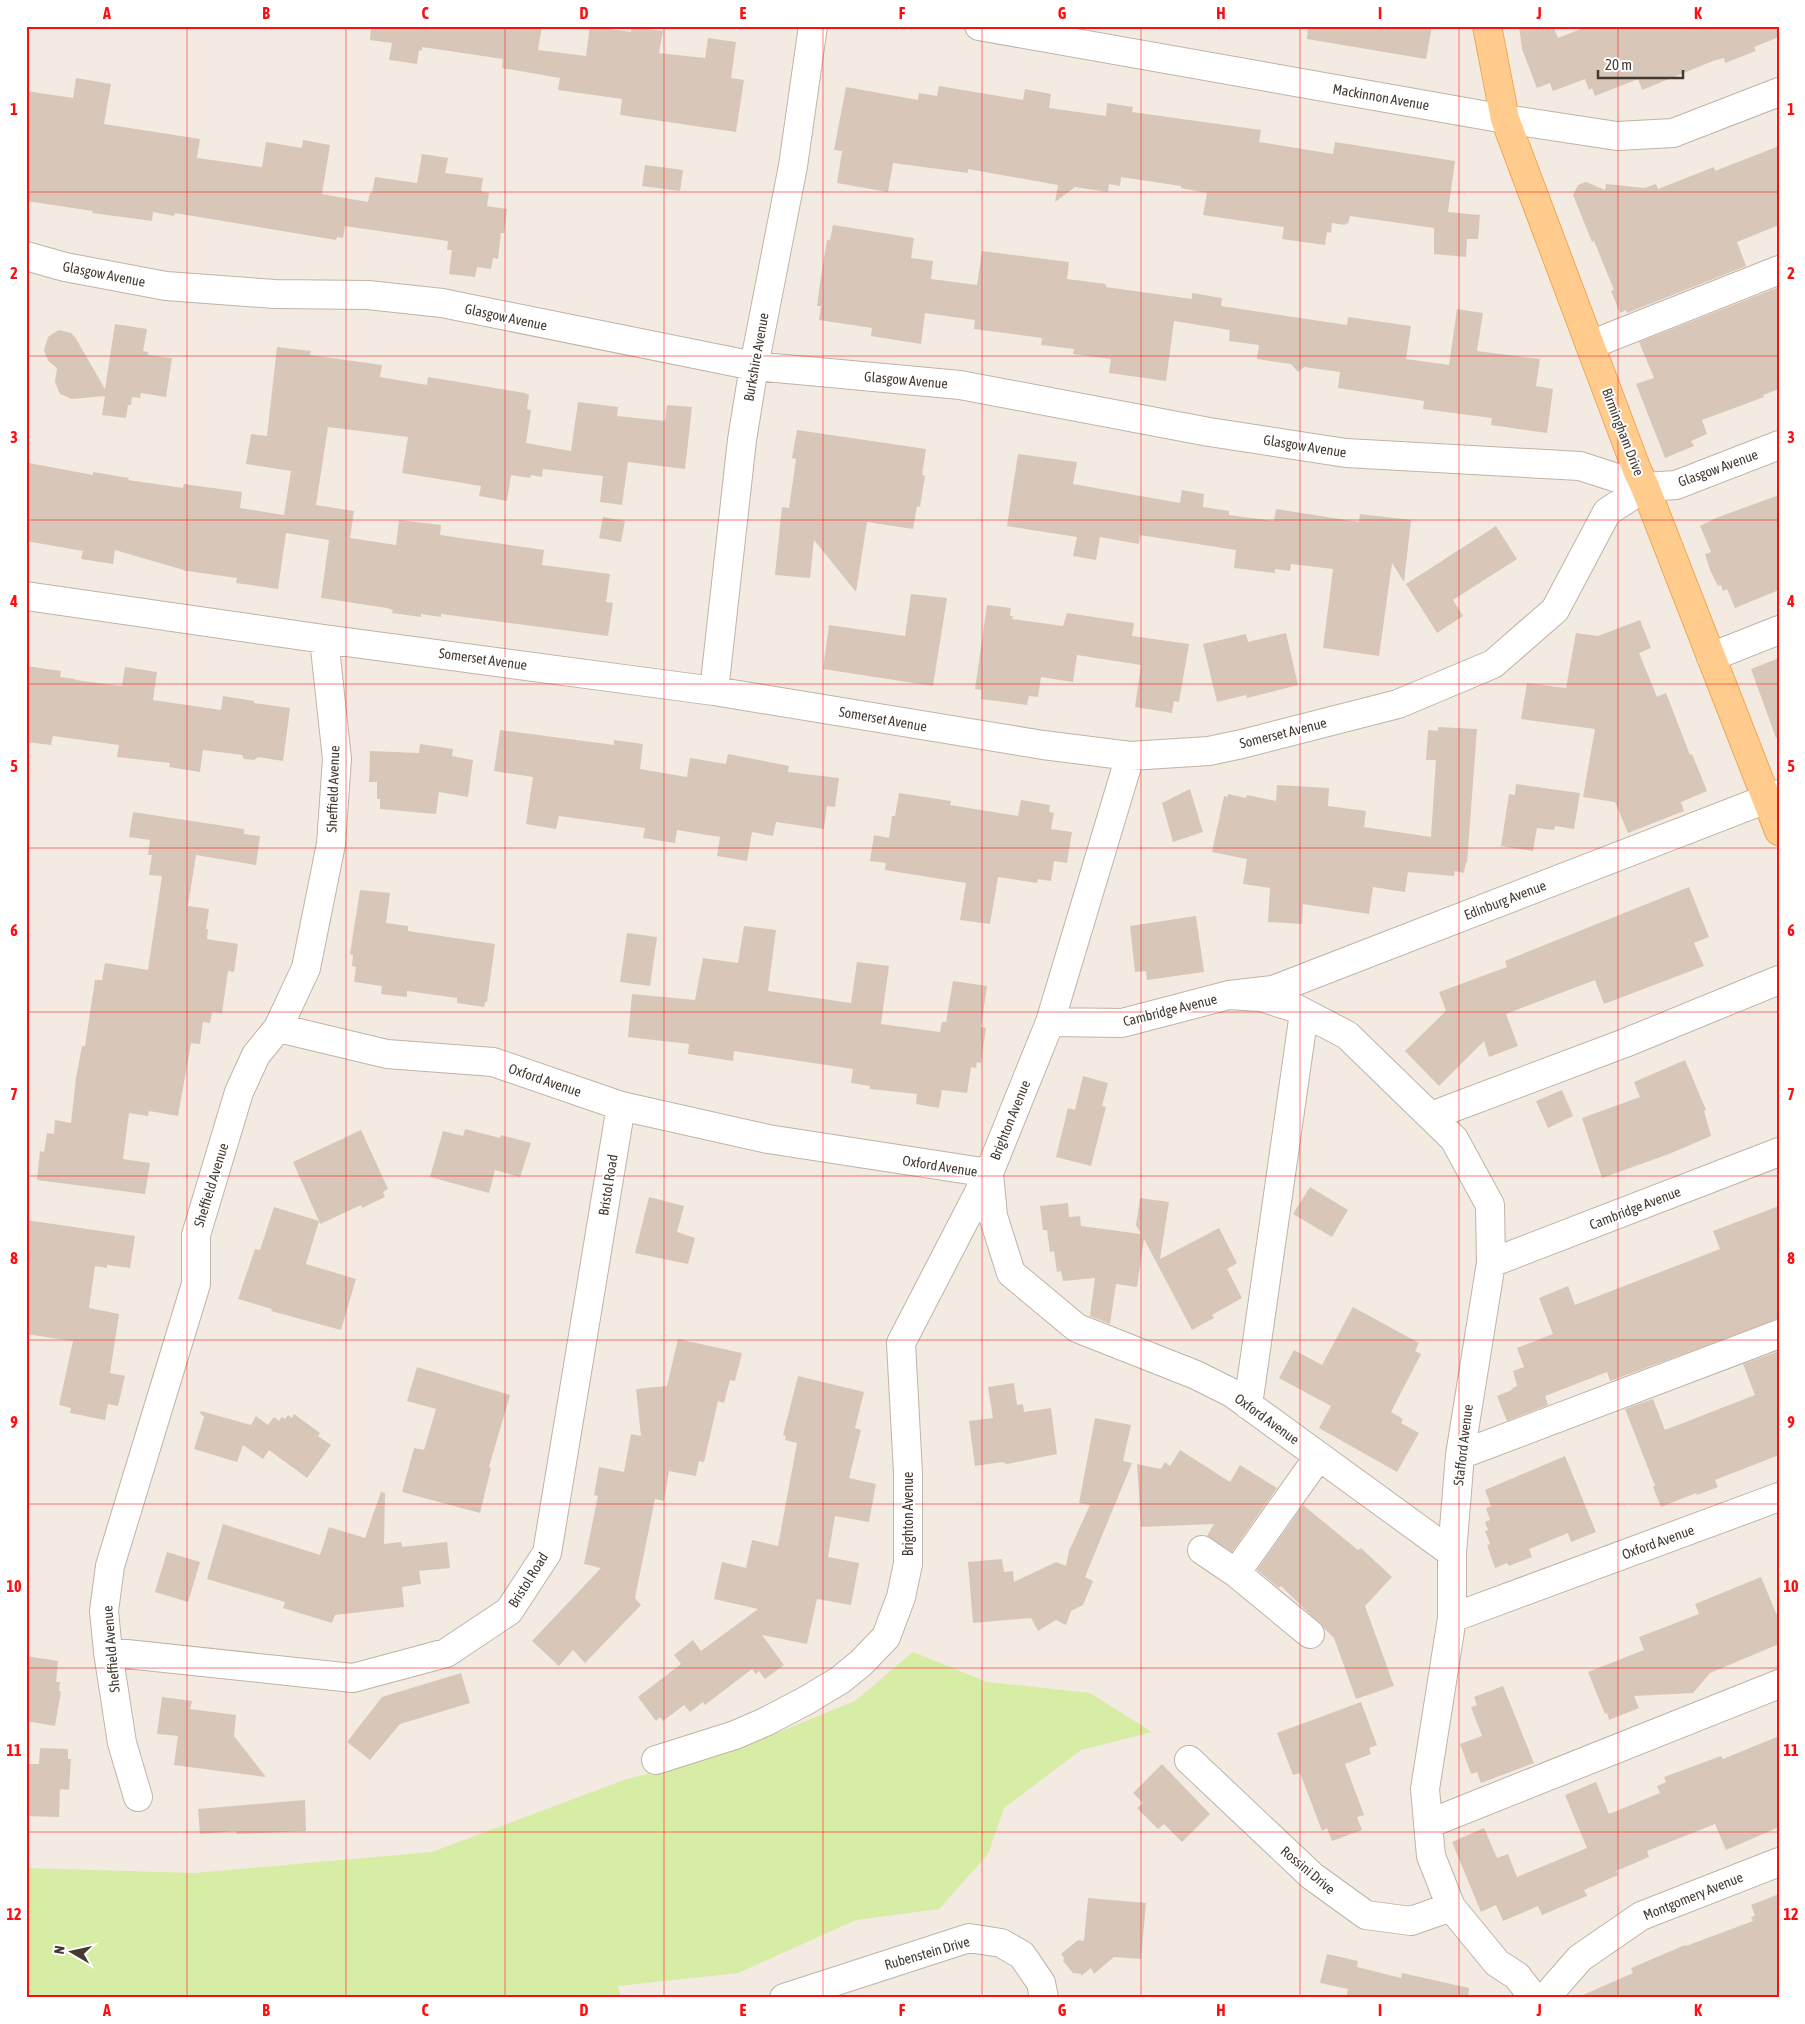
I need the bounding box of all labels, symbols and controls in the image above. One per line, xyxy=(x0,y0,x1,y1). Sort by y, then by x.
text: A xyxy=(102,4,111,22)
text: B xyxy=(262,4,270,22)
text: C xyxy=(421,4,429,22)
text: D xyxy=(580,4,589,22)
text: E xyxy=(740,4,747,22)
text: F xyxy=(899,4,906,22)
text: G xyxy=(1058,4,1067,22)
text: H xyxy=(1216,4,1226,22)
text: I xyxy=(1378,4,1382,22)
text: J xyxy=(1535,4,1542,22)
text: K xyxy=(1694,4,1702,22)
scale bar xyxy=(1598,48,1682,80)
text: 20 m xyxy=(1605,56,1632,73)
street label: Mackinnon Avenue xyxy=(1332,81,1430,113)
text: 1 xyxy=(10,100,18,118)
text: 1 xyxy=(1787,100,1795,118)
street label: Glasgow Avenue xyxy=(61,258,147,290)
text: 2 xyxy=(10,264,18,282)
text: 2 xyxy=(1787,264,1795,282)
street label: Glasgow Avenue xyxy=(463,300,549,334)
street label: Burkshire Avenue xyxy=(740,311,772,403)
street label: Glasgow Avenue xyxy=(864,368,948,392)
street label: Birmingham Drive xyxy=(1599,386,1647,478)
text: 3 xyxy=(10,428,18,446)
text: 3 xyxy=(1787,428,1795,446)
street label: Glasgow Avenue xyxy=(1262,432,1348,460)
street label: Glasgow Avenue xyxy=(1676,446,1760,490)
text: 4 xyxy=(9,592,18,610)
text: 4 xyxy=(1786,592,1795,610)
street label: Somerset Avenue xyxy=(438,645,528,673)
street label: Somerset Avenue xyxy=(838,703,928,735)
street label: Somerset Avenue xyxy=(1238,714,1328,752)
street label: Sheffield Avenue xyxy=(323,745,343,833)
text: 5 xyxy=(10,757,18,775)
text: 5 xyxy=(1787,757,1795,775)
street label: Edinburg Avenue xyxy=(1462,877,1548,923)
text: 6 xyxy=(10,921,18,939)
text: 6 xyxy=(1787,921,1795,939)
street label: Cambridge Avenue xyxy=(1121,991,1219,1029)
street label: Oxford Avenue xyxy=(507,1060,583,1100)
street label: Brighton Avenue xyxy=(987,1078,1033,1162)
text: 7 xyxy=(10,1085,18,1103)
text: 7 xyxy=(1787,1085,1795,1103)
street label: Sheffield Avenue xyxy=(191,1141,231,1229)
street label: Oxford Avenue xyxy=(901,1152,979,1180)
street label: Bristol Road xyxy=(595,1153,621,1217)
street label: Cambridge Avenue xyxy=(1587,1183,1683,1233)
text: 8 xyxy=(10,1249,18,1267)
text: 8 xyxy=(1787,1249,1795,1267)
street label: Oxford Avenue xyxy=(1232,1390,1302,1448)
street label: Stafford Avenue xyxy=(1450,1403,1476,1487)
text: 9 xyxy=(10,1413,18,1431)
text: 9 xyxy=(1787,1413,1795,1431)
street label: Brighton Avenue xyxy=(900,1472,916,1556)
street label: Oxford Avenue xyxy=(1620,1522,1696,1562)
street label: Bristol Road xyxy=(505,1550,551,1610)
text: 10 xyxy=(6,1577,22,1595)
text: 10 xyxy=(1783,1577,1799,1595)
street label: Sheffield Avenue xyxy=(99,1605,123,1693)
text: 11 xyxy=(6,1741,22,1759)
text: 11 xyxy=(1783,1741,1799,1759)
street label: Rossini Drive xyxy=(1278,1843,1338,1897)
street label: Montgomery Avenue xyxy=(1641,1869,1745,1923)
text: 12 xyxy=(6,1905,22,1923)
text: 12 xyxy=(1783,1905,1799,1923)
north arrow xyxy=(48,1926,98,1976)
street label: Rubenstein Drive xyxy=(883,1933,971,1973)
text: N xyxy=(51,1945,68,1955)
text: A xyxy=(102,2001,111,2019)
text: B xyxy=(262,2001,270,2019)
text: C xyxy=(421,2001,429,2019)
text: D xyxy=(580,2001,589,2019)
text: E xyxy=(740,2001,747,2019)
text: F xyxy=(899,2001,906,2019)
text: G xyxy=(1058,2001,1067,2019)
text: H xyxy=(1216,2001,1226,2019)
text: I xyxy=(1378,2001,1382,2019)
text: J xyxy=(1535,2001,1542,2019)
text: K xyxy=(1694,2001,1702,2019)

